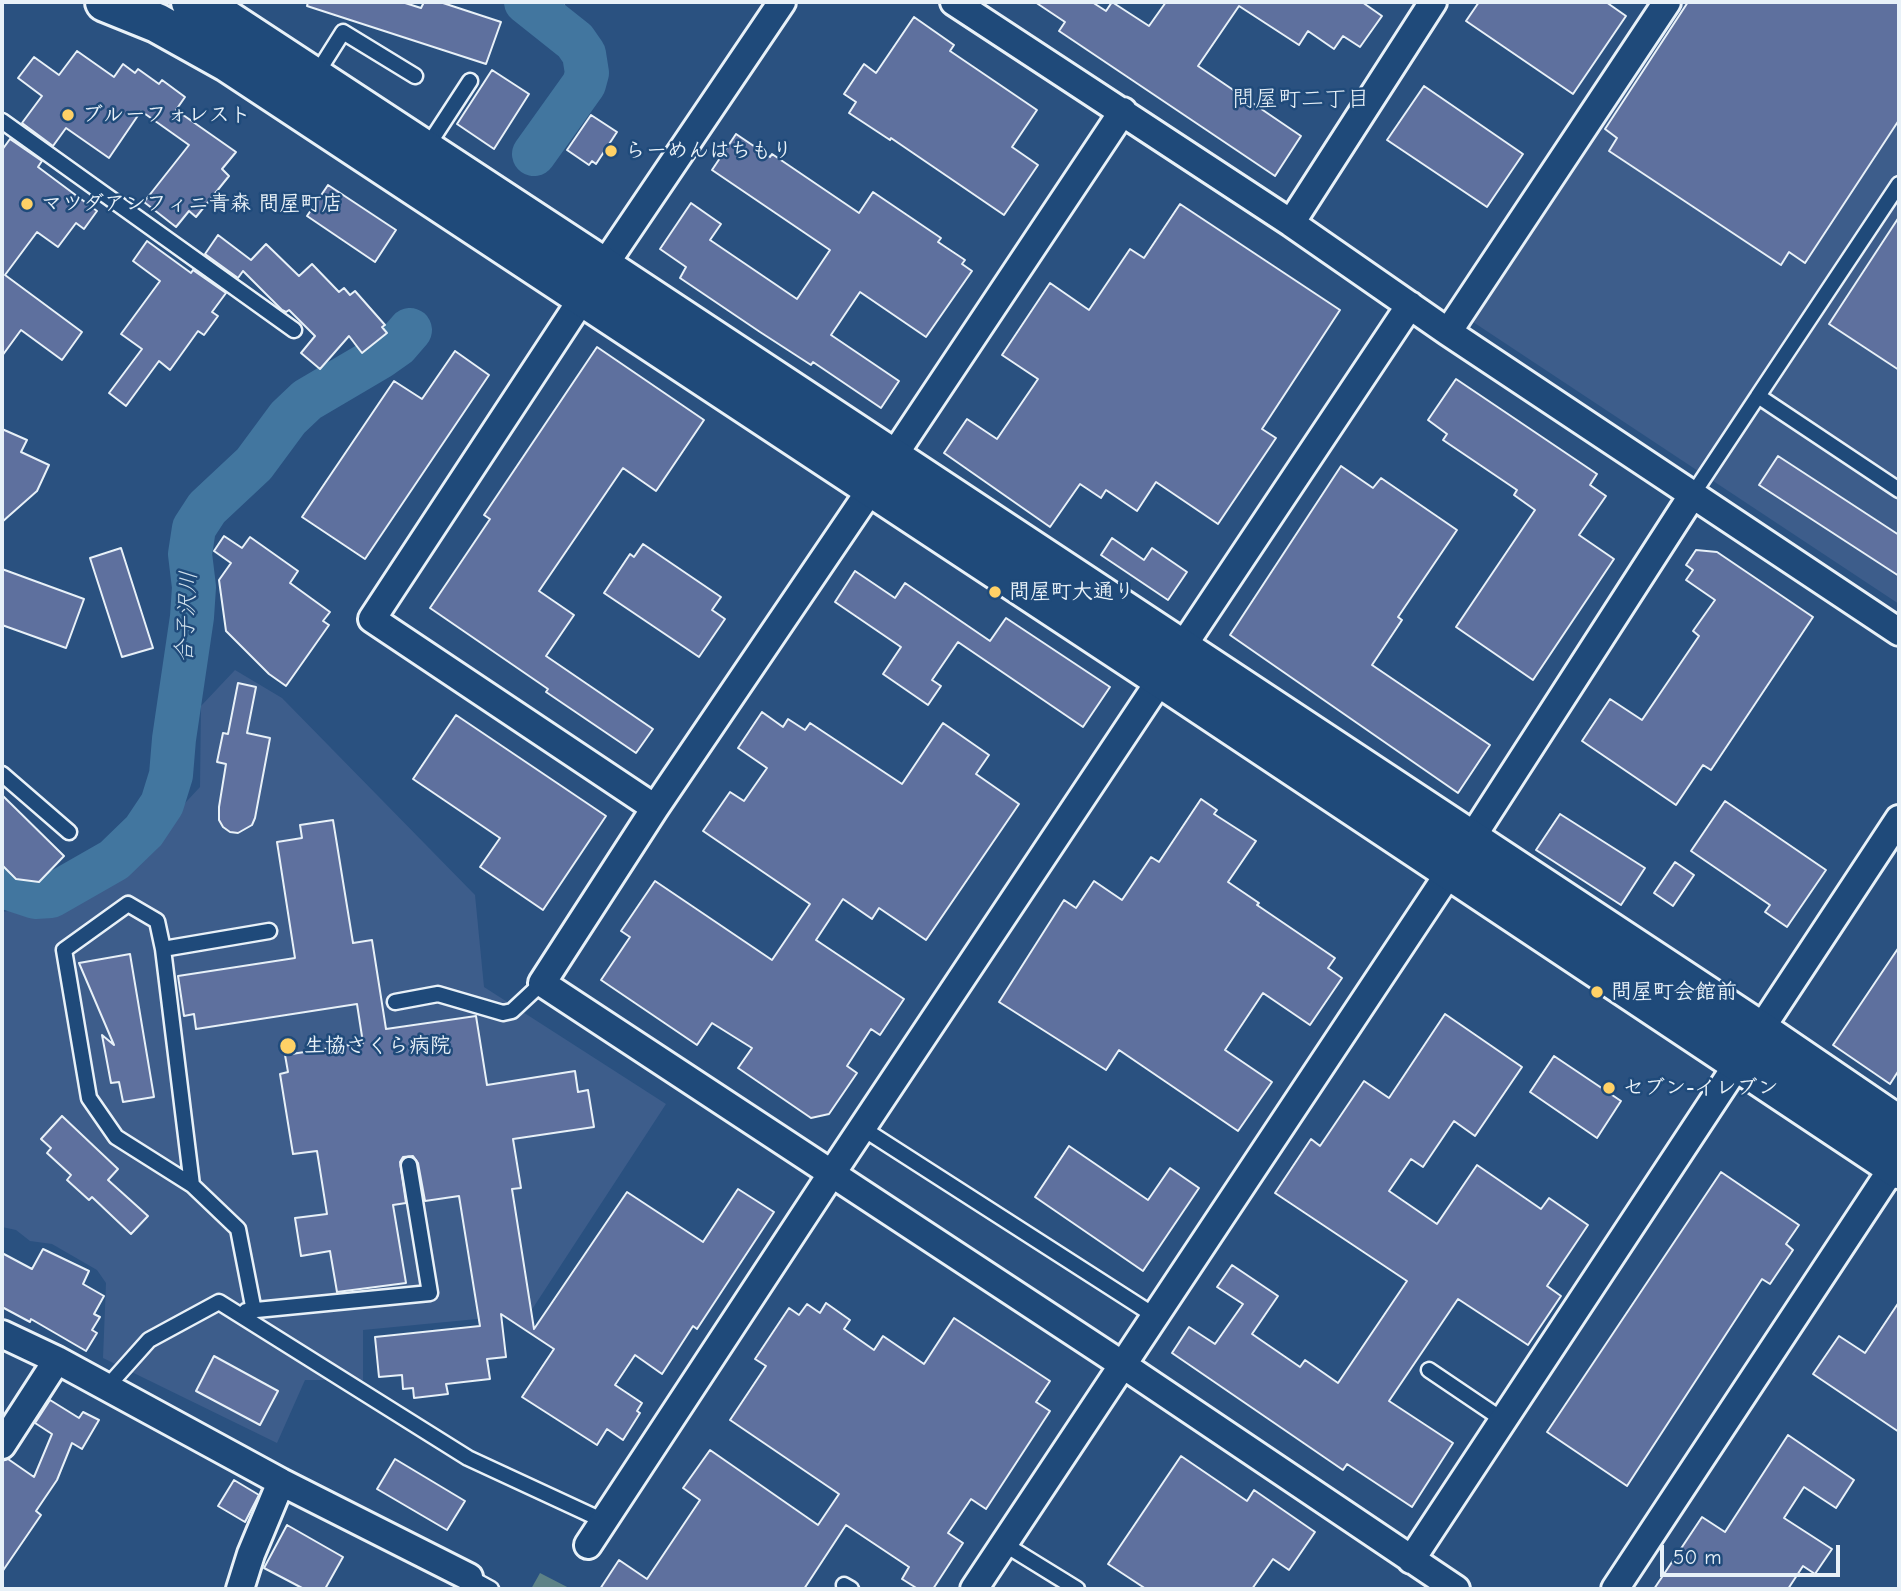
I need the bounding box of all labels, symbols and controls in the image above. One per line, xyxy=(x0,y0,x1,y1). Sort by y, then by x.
district label: 問屋町二丁目 xyxy=(1232,85,1370,113)
place label: ブルーフォレスト xyxy=(82,102,251,128)
marker: ブルーフォレスト xyxy=(60,107,76,123)
place label: らーめんはちもり xyxy=(625,138,793,164)
marker: らーめんはちもり xyxy=(603,143,619,159)
place label: マツダアンフィニ青森 問屋町店 xyxy=(41,191,342,217)
marker: マツダアンフィニ青森 問屋町店 xyxy=(19,196,35,212)
water label: 合子沢川 xyxy=(171,570,203,664)
place label: 問屋町大通り xyxy=(1009,579,1135,605)
marker: 問屋町大通り xyxy=(987,584,1003,600)
place label: 問屋町会館前 xyxy=(1611,979,1737,1005)
marker: 問屋町会館前 xyxy=(1589,984,1605,1000)
place label: 生協さくら病院 xyxy=(304,1033,451,1059)
marker: 生協さくら病院 xyxy=(278,1036,298,1056)
place label: セブン-イレブン xyxy=(1623,1075,1779,1101)
marker: セブン-イレブン xyxy=(1601,1080,1617,1096)
scale bar xyxy=(1663,1532,1843,1576)
text: 50 m xyxy=(1673,1545,1722,1569)

